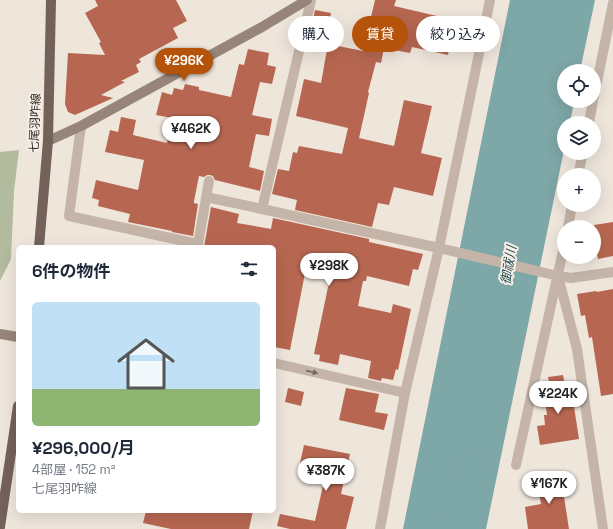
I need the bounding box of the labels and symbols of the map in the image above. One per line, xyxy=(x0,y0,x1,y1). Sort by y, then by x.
pin: ¥296K xyxy=(156,48,212,82)
street label: 七尾羽咋線 xyxy=(26,93,44,153)
pin: ¥462K xyxy=(163,116,219,150)
water label: 御祓川 xyxy=(497,243,520,286)
pin: ¥298K xyxy=(301,253,357,287)
one-way arrow xyxy=(306,369,318,375)
pin: ¥224K xyxy=(530,381,586,415)
pin: ¥387K xyxy=(298,458,354,492)
pin: ¥167K xyxy=(521,471,577,505)

